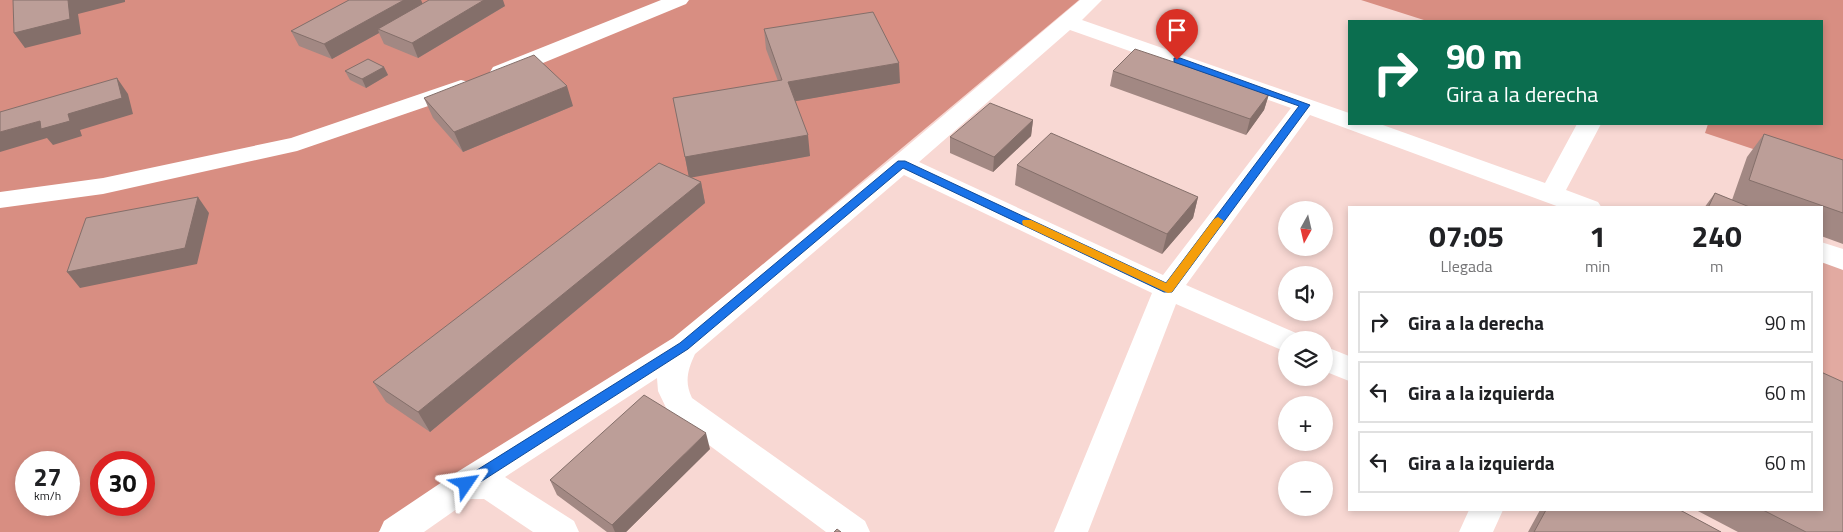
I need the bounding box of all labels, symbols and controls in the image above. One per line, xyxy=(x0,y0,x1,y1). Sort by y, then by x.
pin xyxy=(1156,9,1198,60)
icon: arrive xyxy=(1163,16,1191,44)
text: 90 m xyxy=(1446,29,1522,83)
icon: right xyxy=(1363,40,1428,105)
text: Gira a la derecha xyxy=(1446,77,1598,111)
north arrow xyxy=(1278,201,1332,256)
map controls xyxy=(1278,201,1333,516)
text: 07:05 xyxy=(1429,213,1504,259)
text: 1 xyxy=(1589,213,1606,259)
text: 240 xyxy=(1692,213,1742,259)
text: Llegada xyxy=(1440,254,1493,278)
text: min xyxy=(1585,254,1610,278)
text: m xyxy=(1710,254,1723,278)
button: sound xyxy=(1278,266,1333,321)
icon: right xyxy=(1365,308,1393,336)
text: Gira a la derecha xyxy=(1408,308,1544,337)
text: 90 m xyxy=(1765,308,1806,337)
button: layers xyxy=(1278,331,1333,386)
icon: left xyxy=(1365,378,1393,406)
text: Gira a la izquierda xyxy=(1408,378,1555,407)
text: 60 m xyxy=(1765,378,1806,407)
button: + xyxy=(1278,396,1333,451)
icon: left xyxy=(1365,448,1393,476)
text: Gira a la izquierda xyxy=(1408,448,1555,477)
text: 60 m xyxy=(1765,448,1806,477)
speed limit sign: 30 xyxy=(90,451,155,516)
position arrow xyxy=(439,457,491,509)
text: 27 xyxy=(33,458,62,496)
button: − xyxy=(1278,461,1333,516)
text: km/h xyxy=(34,486,61,505)

